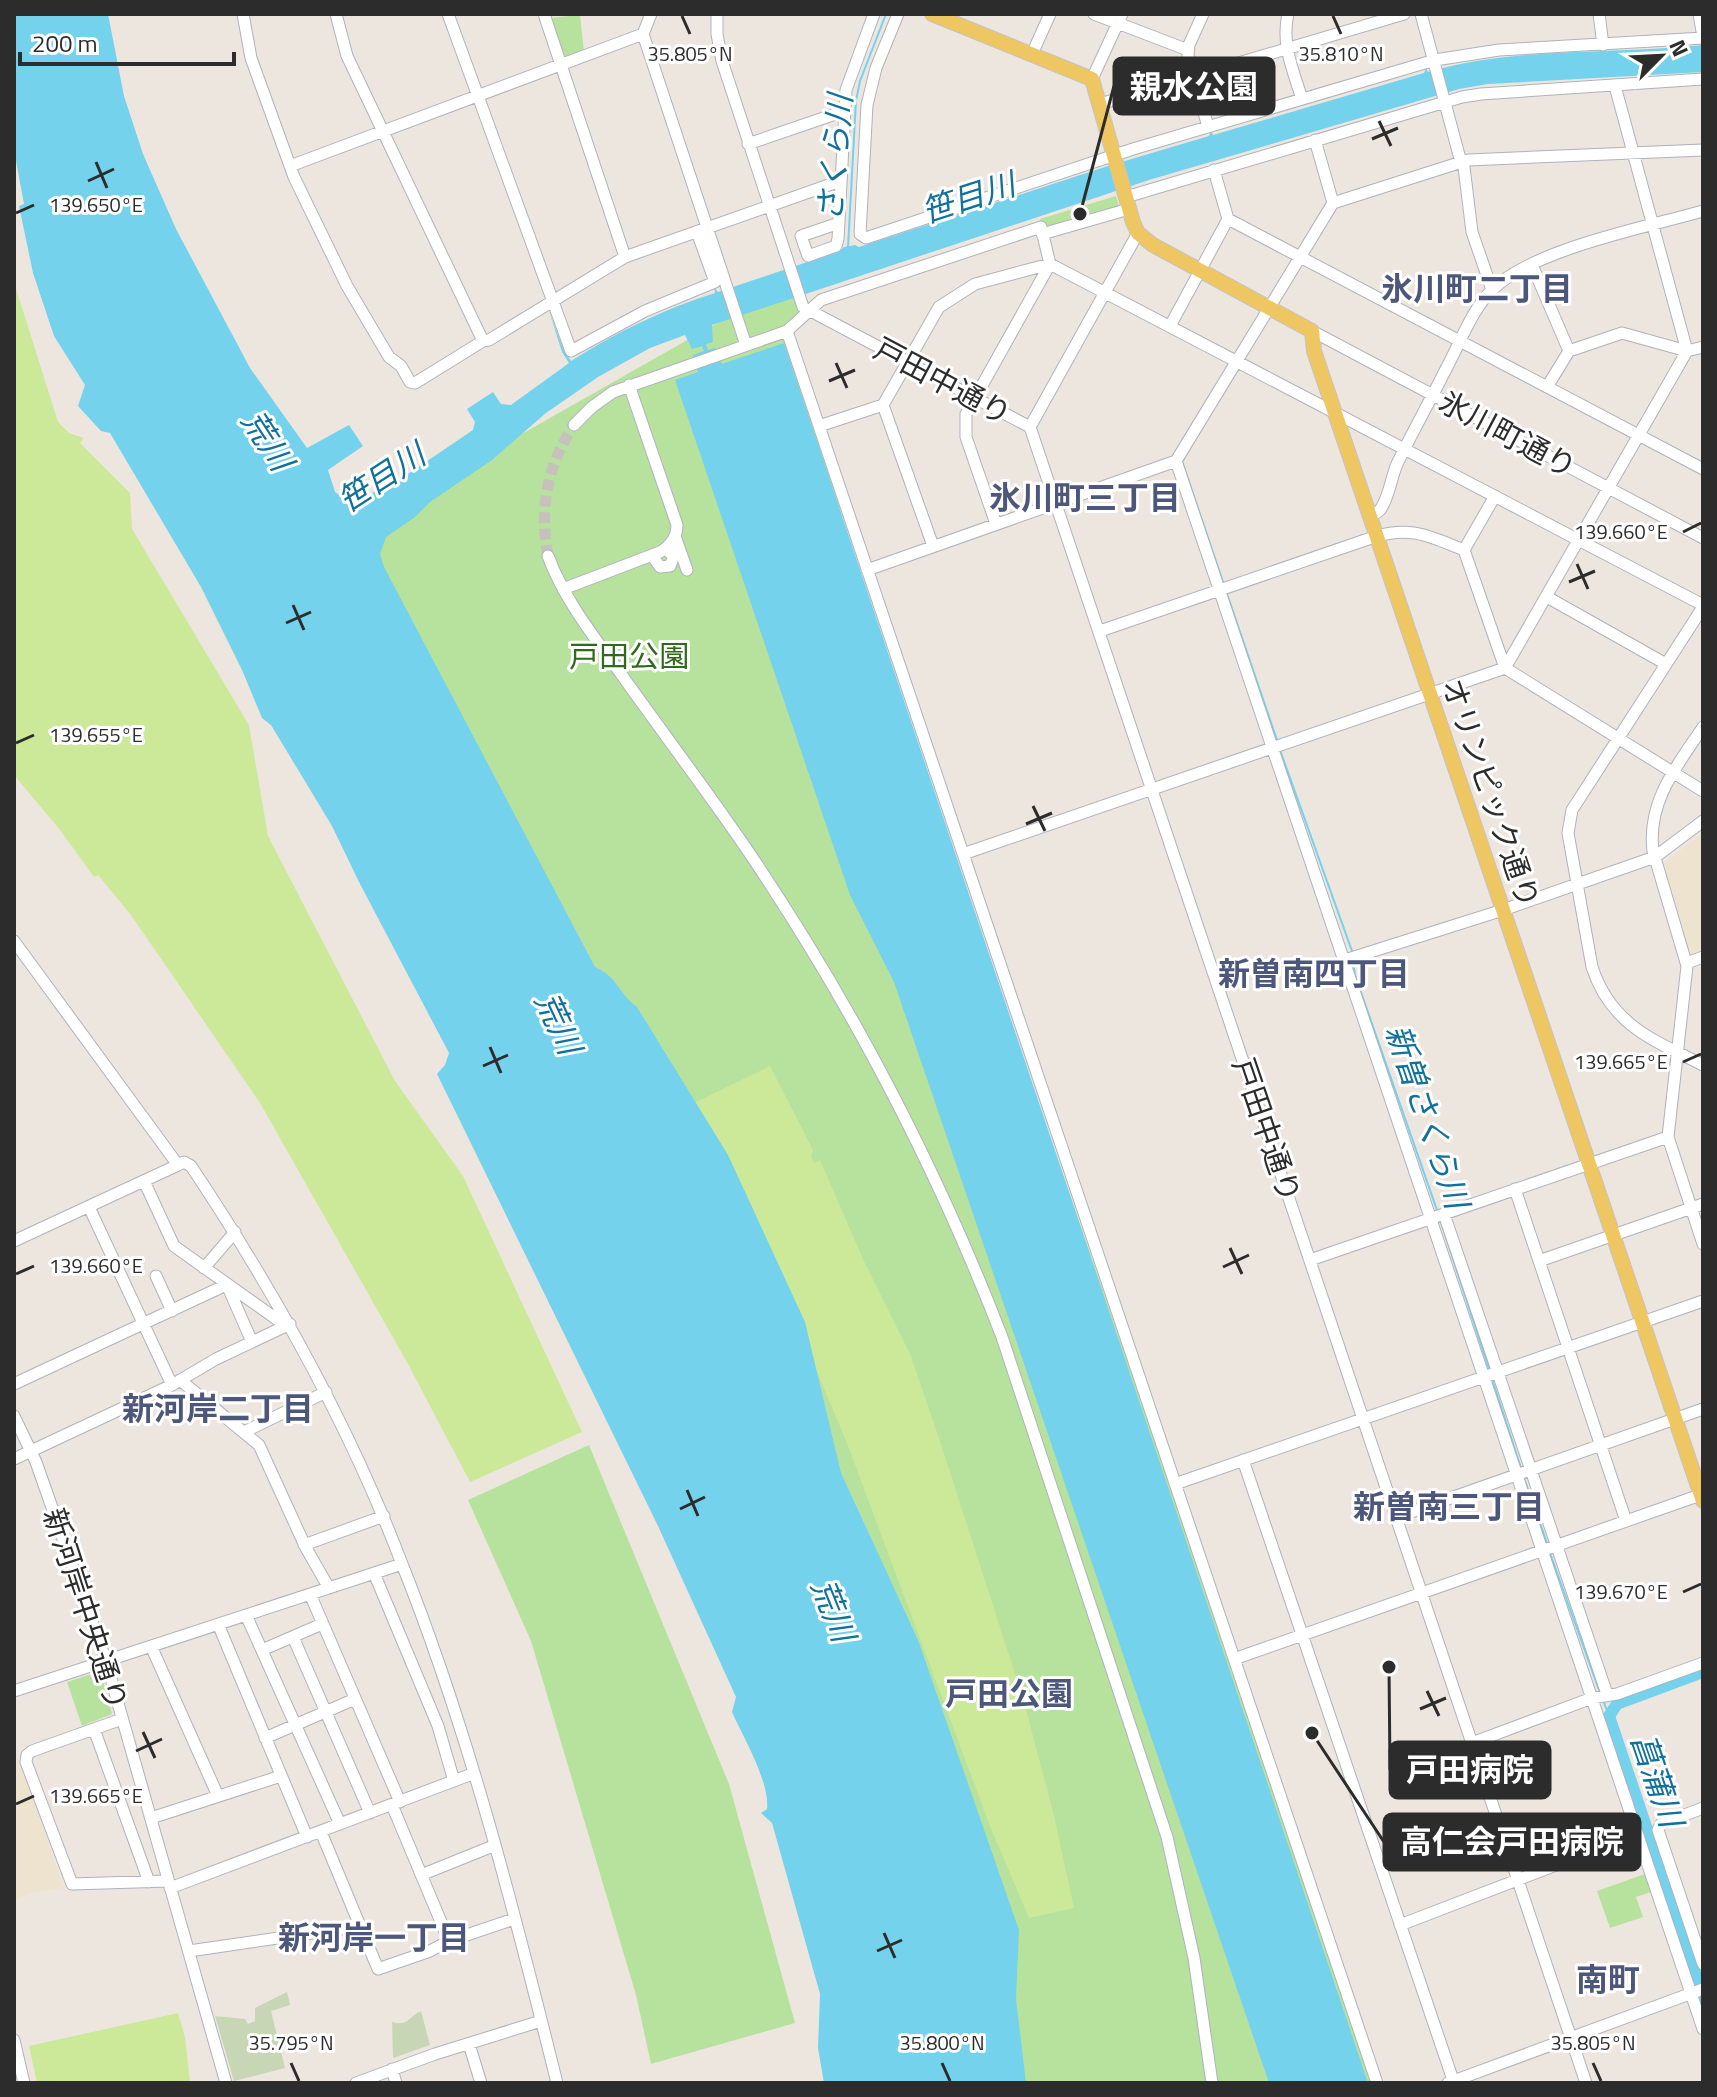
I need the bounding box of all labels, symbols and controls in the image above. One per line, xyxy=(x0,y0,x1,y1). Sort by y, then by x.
scale bar xyxy=(20,16,234,66)
north arrow xyxy=(1621,16,1701,96)
text: 200 m xyxy=(32,25,98,61)
text: N xyxy=(1661,34,1698,62)
text: 35.805°N xyxy=(647,38,733,69)
text: 35.810°N xyxy=(1298,38,1384,69)
callout: 親水公園 xyxy=(1114,58,1274,114)
text: 親水公園 xyxy=(1130,62,1258,110)
water label: さくら川 xyxy=(805,89,864,224)
water label: 笹目川 xyxy=(915,158,1024,235)
text: 139.650°E xyxy=(49,189,143,220)
district label: 氷川町二丁目 xyxy=(1381,264,1573,312)
street label: 戸田中通り xyxy=(866,325,1020,437)
street label: 氷川町通り xyxy=(1431,378,1585,490)
water label: 荒川 xyxy=(230,400,307,482)
water label: 笹目川 xyxy=(328,429,437,523)
district label: 氷川町三丁目 xyxy=(989,473,1181,521)
text: 139.660°E xyxy=(1574,516,1668,547)
park label: 戸田公園 xyxy=(569,633,689,679)
street label: オリンピック通り xyxy=(1430,672,1552,914)
text: 139.655°E xyxy=(49,719,143,750)
district label: 新曽南四丁目 xyxy=(1218,949,1410,997)
water label: 荒川 xyxy=(524,984,596,1065)
water label: 新曽さくら川 xyxy=(1374,1017,1483,1217)
text: 139.665°E xyxy=(1574,1046,1668,1077)
street label: 戸田中通り xyxy=(1221,1052,1313,1208)
text: 139.660°E xyxy=(49,1250,143,1281)
district label: 新河岸二丁目 xyxy=(122,1384,314,1432)
district label: 新曽南三丁目 xyxy=(1353,1482,1545,1530)
street label: 新河岸中央通り xyxy=(32,1502,140,1716)
water label: 荒川 xyxy=(800,1571,869,1651)
text: 139.670°E xyxy=(1574,1576,1668,1607)
district label: 戸田公園 xyxy=(945,1669,1073,1717)
water label: 菖蒲川 xyxy=(1620,1727,1697,1836)
callout: 戸田病院 xyxy=(1390,1742,1550,1798)
text: 戸田病院 xyxy=(1406,1745,1534,1793)
text: 139.665°E xyxy=(49,1780,143,1811)
callout: 高仁会戸田病院 xyxy=(1384,1814,1640,1870)
text: 高仁会戸田病院 xyxy=(1400,1817,1624,1865)
district label: 新河岸一丁目 xyxy=(278,1913,470,1961)
district label: 南町 xyxy=(1576,1955,1640,2003)
text: 35.795°N xyxy=(248,2027,334,2058)
text: 35.800°N xyxy=(899,2027,985,2058)
text: 35.805°N xyxy=(1550,2027,1636,2058)

